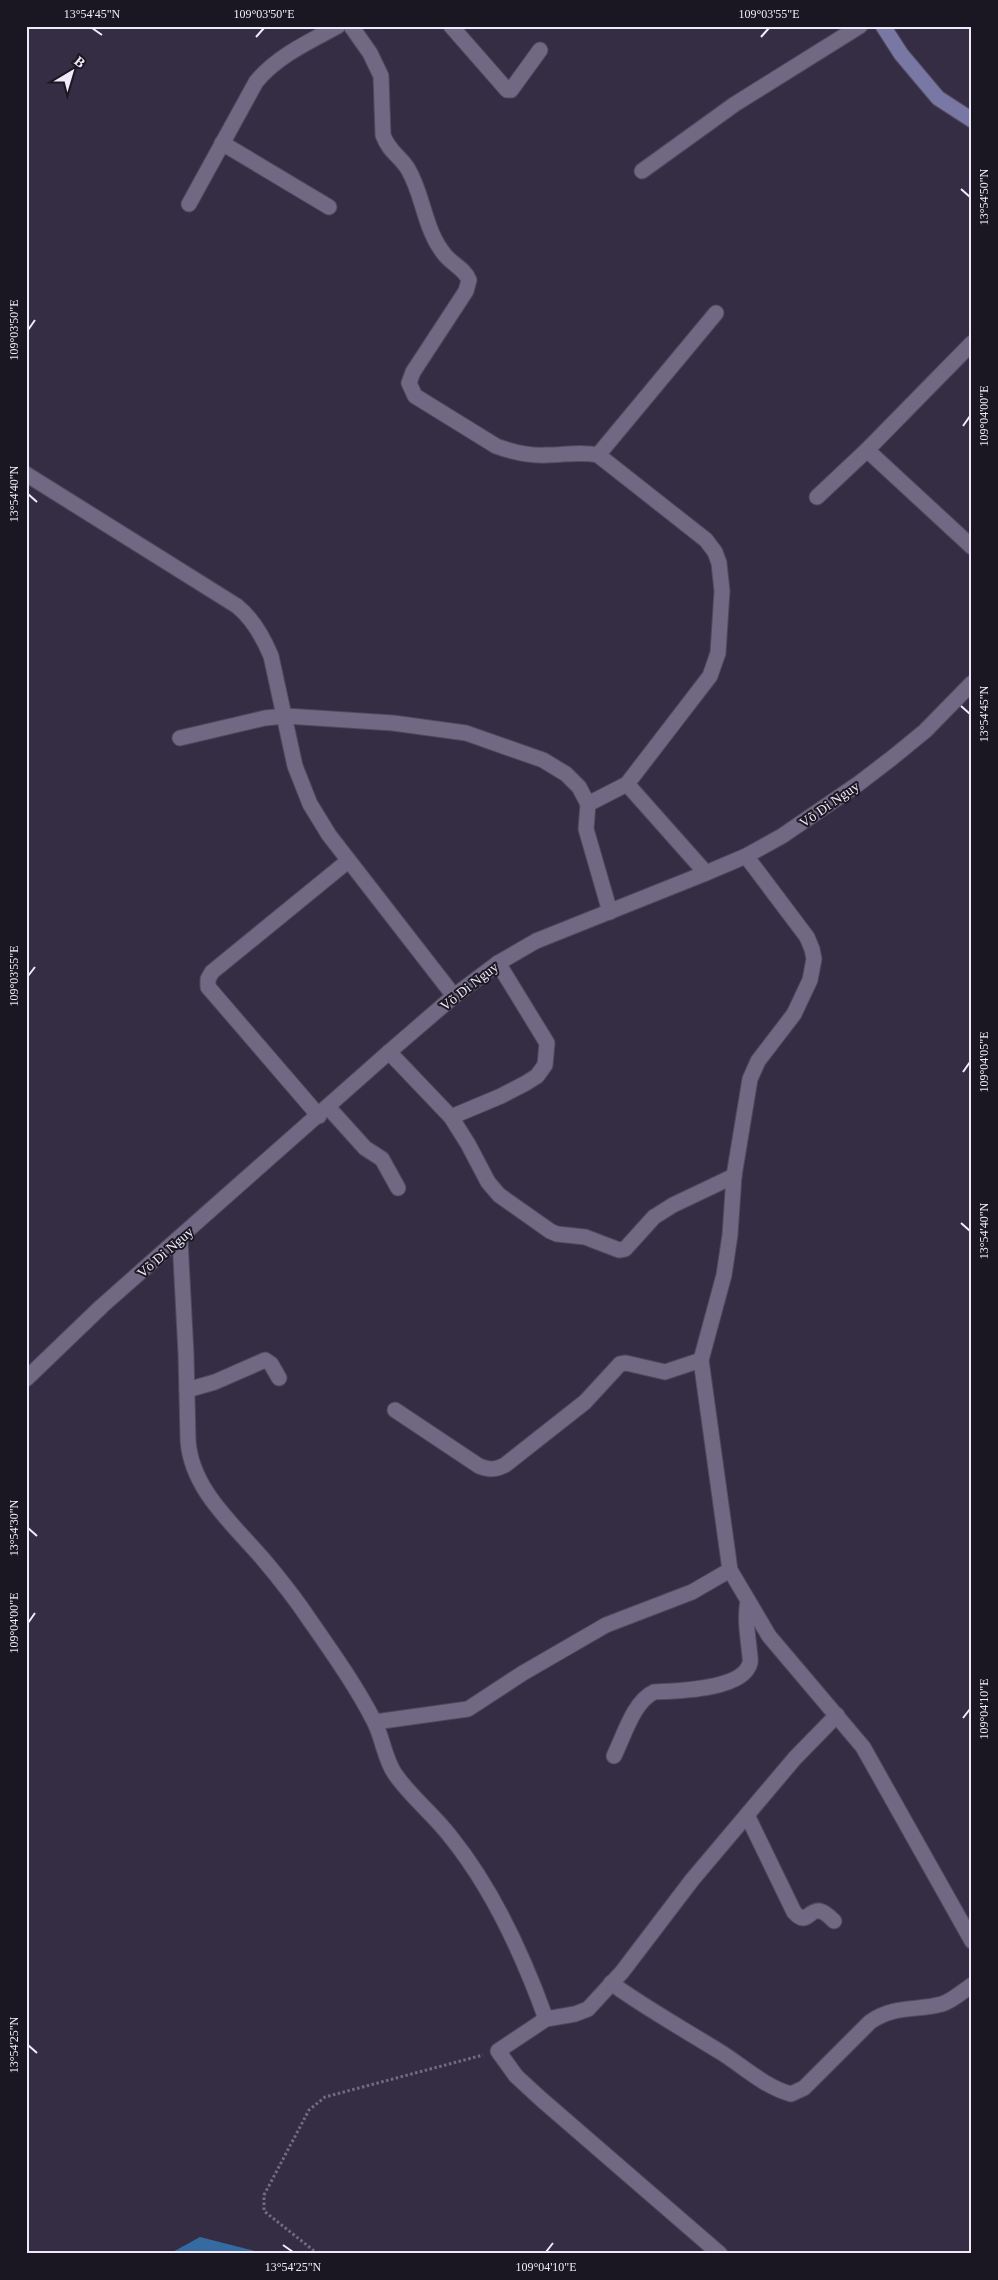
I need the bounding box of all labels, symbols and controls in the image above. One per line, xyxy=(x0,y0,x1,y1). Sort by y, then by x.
text: 13°54'45"N xyxy=(64,7,121,21)
text: 109°03'50"E xyxy=(233,7,295,21)
text: 109°03'55"E xyxy=(738,7,800,21)
north arrow xyxy=(48,48,98,98)
text: B xyxy=(71,53,88,71)
text: 13°54'50"N xyxy=(977,168,991,225)
text: 109°03'50"E xyxy=(7,299,21,361)
text: 109°04'00"E xyxy=(977,385,991,447)
text: 13°54'40"N xyxy=(7,465,21,522)
text: 13°54'45"N xyxy=(977,685,991,742)
street label: Võ Di Nguy xyxy=(797,778,862,830)
text: 109°03'55"E xyxy=(7,945,21,1007)
street label: Võ Di Nguy xyxy=(437,959,501,1014)
text: 109°04'05"E xyxy=(977,1031,991,1093)
text: 13°54'40"N xyxy=(977,1202,991,1259)
street label: Võ Di Nguy xyxy=(134,1224,196,1281)
text: 13°54'30"N xyxy=(7,1499,21,1556)
text: 109°04'00"E xyxy=(7,1592,21,1654)
text: 109°04'10"E xyxy=(977,1678,991,1740)
text: 13°54'25"N xyxy=(7,2016,21,2073)
text: 13°54'25"N xyxy=(265,2260,322,2274)
text: 109°04'10"E xyxy=(515,2260,577,2274)

